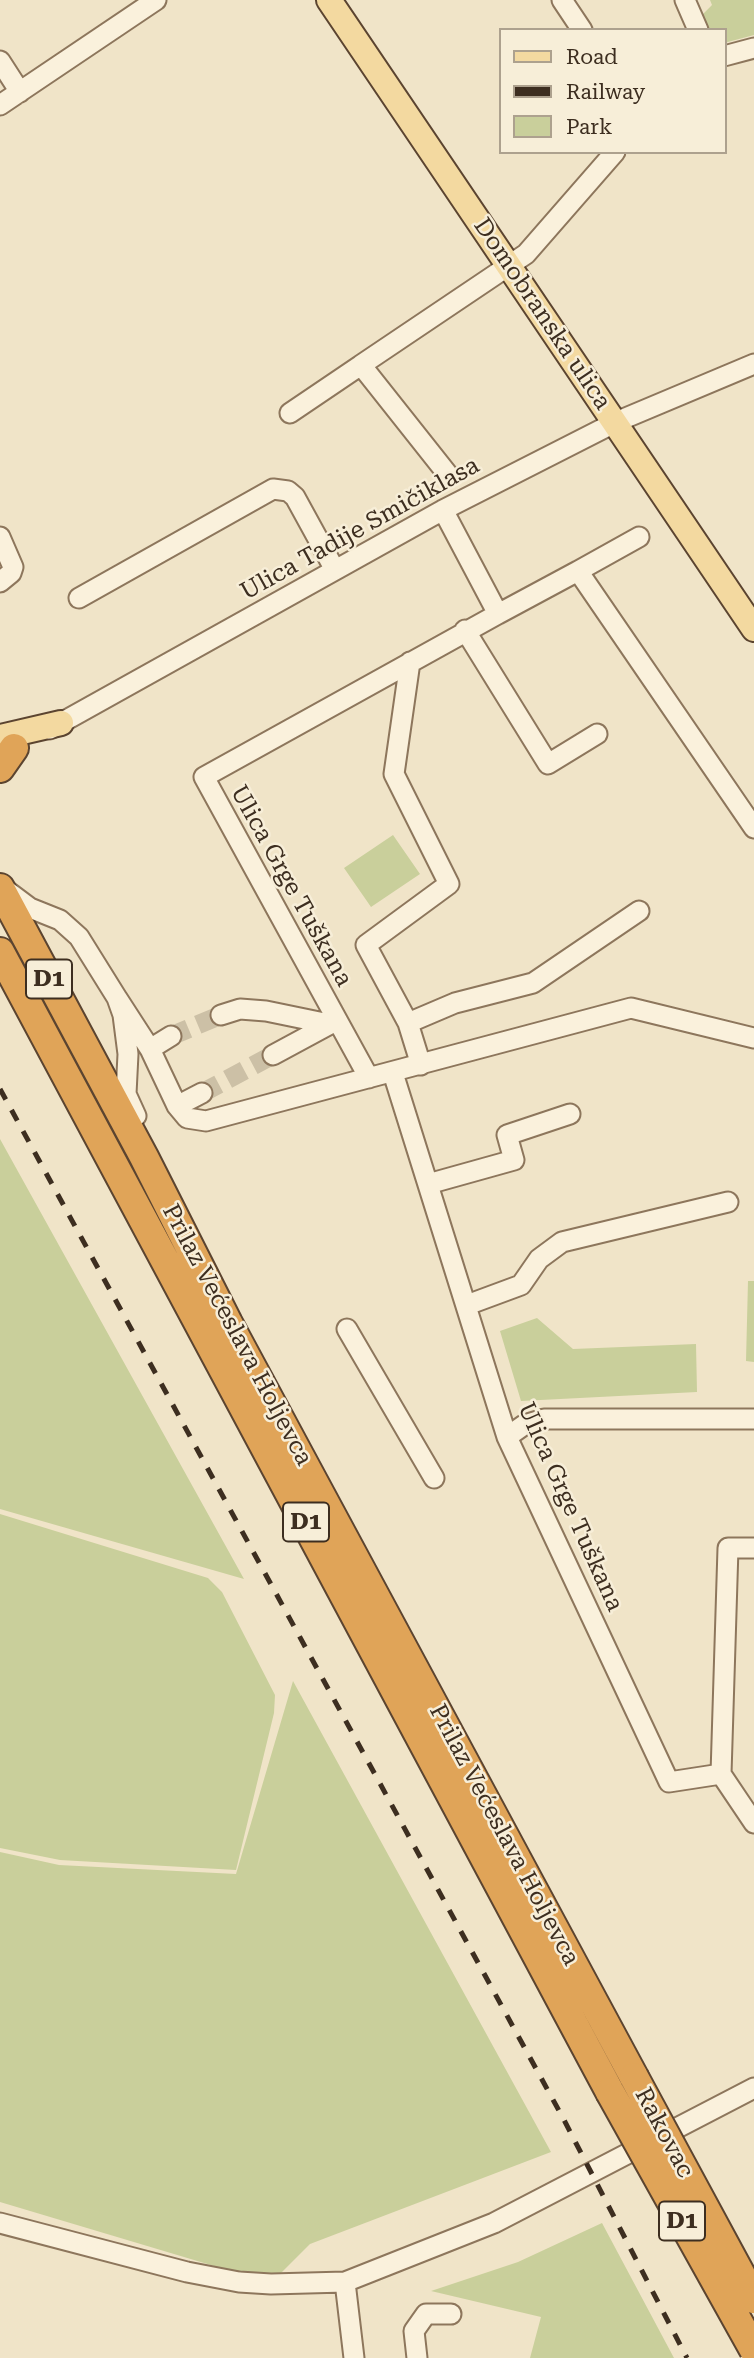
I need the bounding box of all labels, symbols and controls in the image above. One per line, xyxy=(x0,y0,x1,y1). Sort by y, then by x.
legend xyxy=(498,28,726,154)
text: Road xyxy=(566,45,618,69)
text: Railway xyxy=(566,80,645,104)
text: Park xyxy=(566,115,612,139)
street label: Domobranska ulica xyxy=(467,213,617,415)
street label: Ulica Tadije Smičiklasa xyxy=(236,451,484,607)
street label: Ulica Grge Tuškana xyxy=(224,780,358,992)
road number: D1 xyxy=(26,960,72,998)
street label: Prilaz Većeslava Holjevca xyxy=(156,1199,318,1471)
street label: Ulica Grge Tuškana xyxy=(511,1398,629,1616)
road number: D1 xyxy=(283,1502,329,1541)
street label: Prilaz Većeslava Holjevca xyxy=(423,1699,585,1971)
street label: Rakovac xyxy=(628,2083,700,2183)
road number: D1 xyxy=(659,2202,705,2240)

